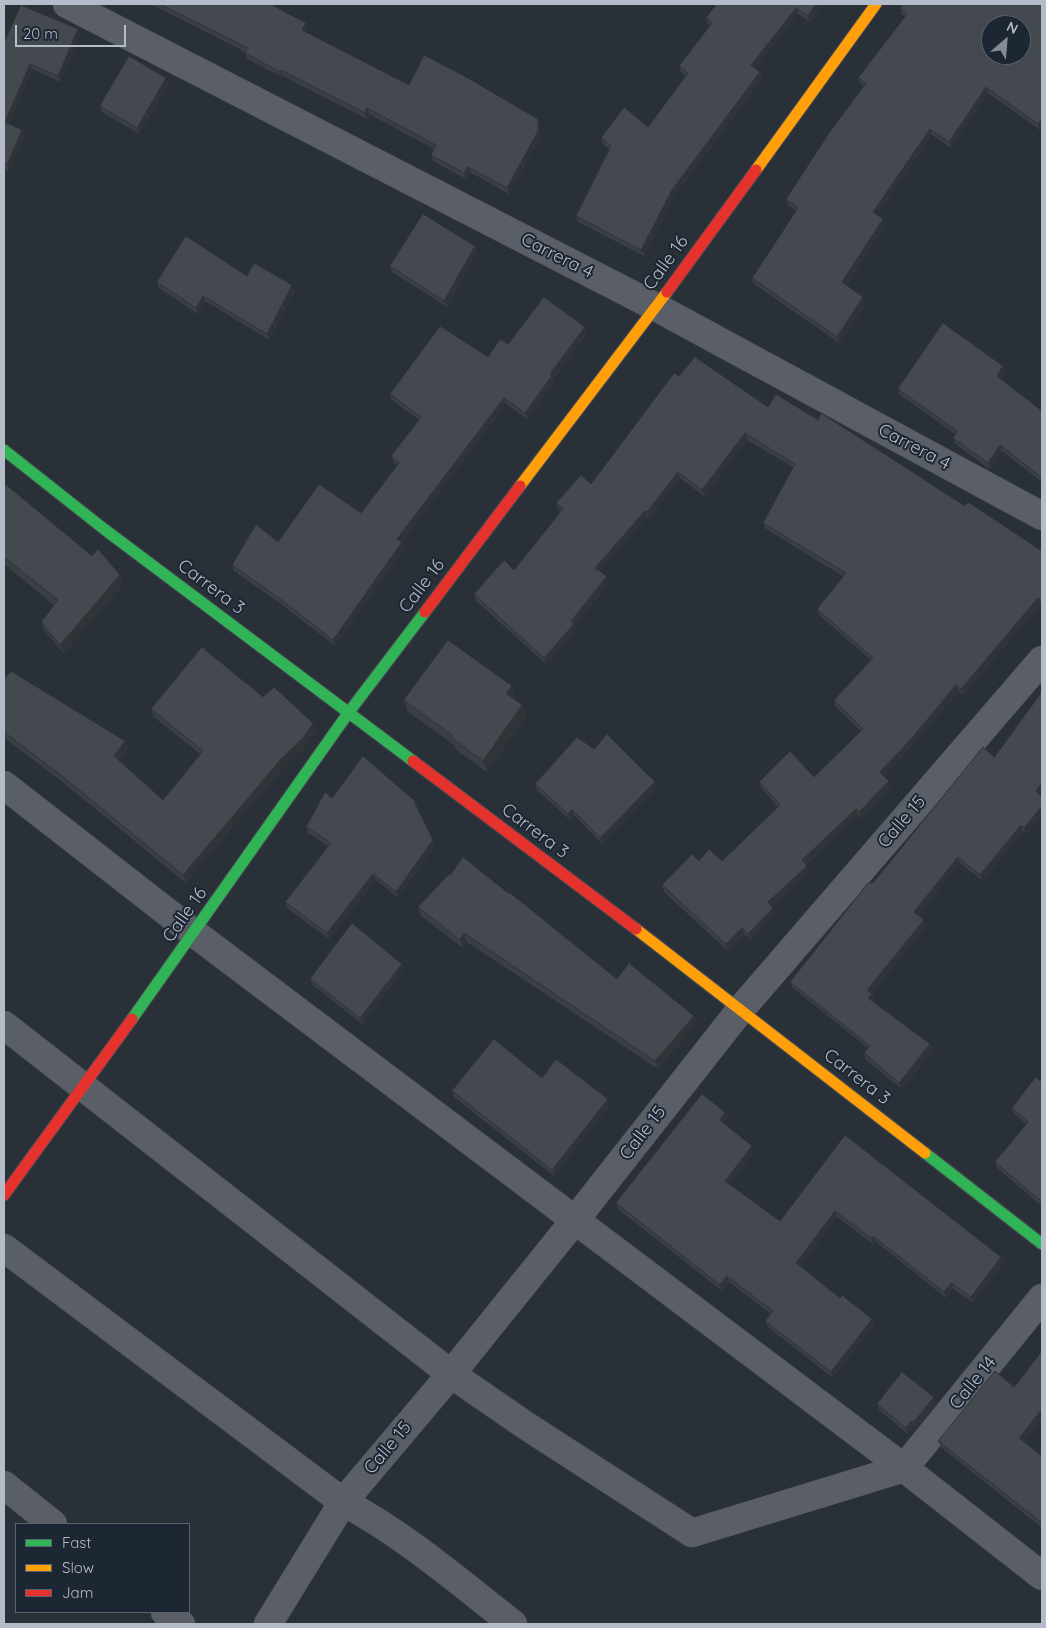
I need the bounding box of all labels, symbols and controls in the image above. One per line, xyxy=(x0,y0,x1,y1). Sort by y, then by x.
scale bar xyxy=(18,15,129,47)
north arrow xyxy=(981,15,1031,65)
text: N xyxy=(1004,17,1021,38)
text: 20 m xyxy=(23,24,58,43)
street label: Carrera 4 xyxy=(517,229,597,283)
street label: Calle 16 xyxy=(639,231,693,295)
street label: Carrera 4 xyxy=(874,419,954,475)
street label: Carrera 3 xyxy=(173,555,249,619)
street label: Calle 16 xyxy=(395,555,449,617)
street label: Calle 15 xyxy=(873,791,931,853)
street label: Carrera 3 xyxy=(497,799,573,863)
street label: Calle 16 xyxy=(158,883,212,947)
street label: Carrera 3 xyxy=(820,1044,894,1110)
street label: Calle 15 xyxy=(615,1102,671,1164)
street label: Calle 14 xyxy=(945,1352,1001,1414)
street label: Calle 15 xyxy=(360,1417,416,1479)
legend xyxy=(15,1523,190,1613)
text: Fast xyxy=(62,1533,91,1552)
text: Slow xyxy=(62,1558,94,1577)
text: Jam xyxy=(62,1583,93,1602)

